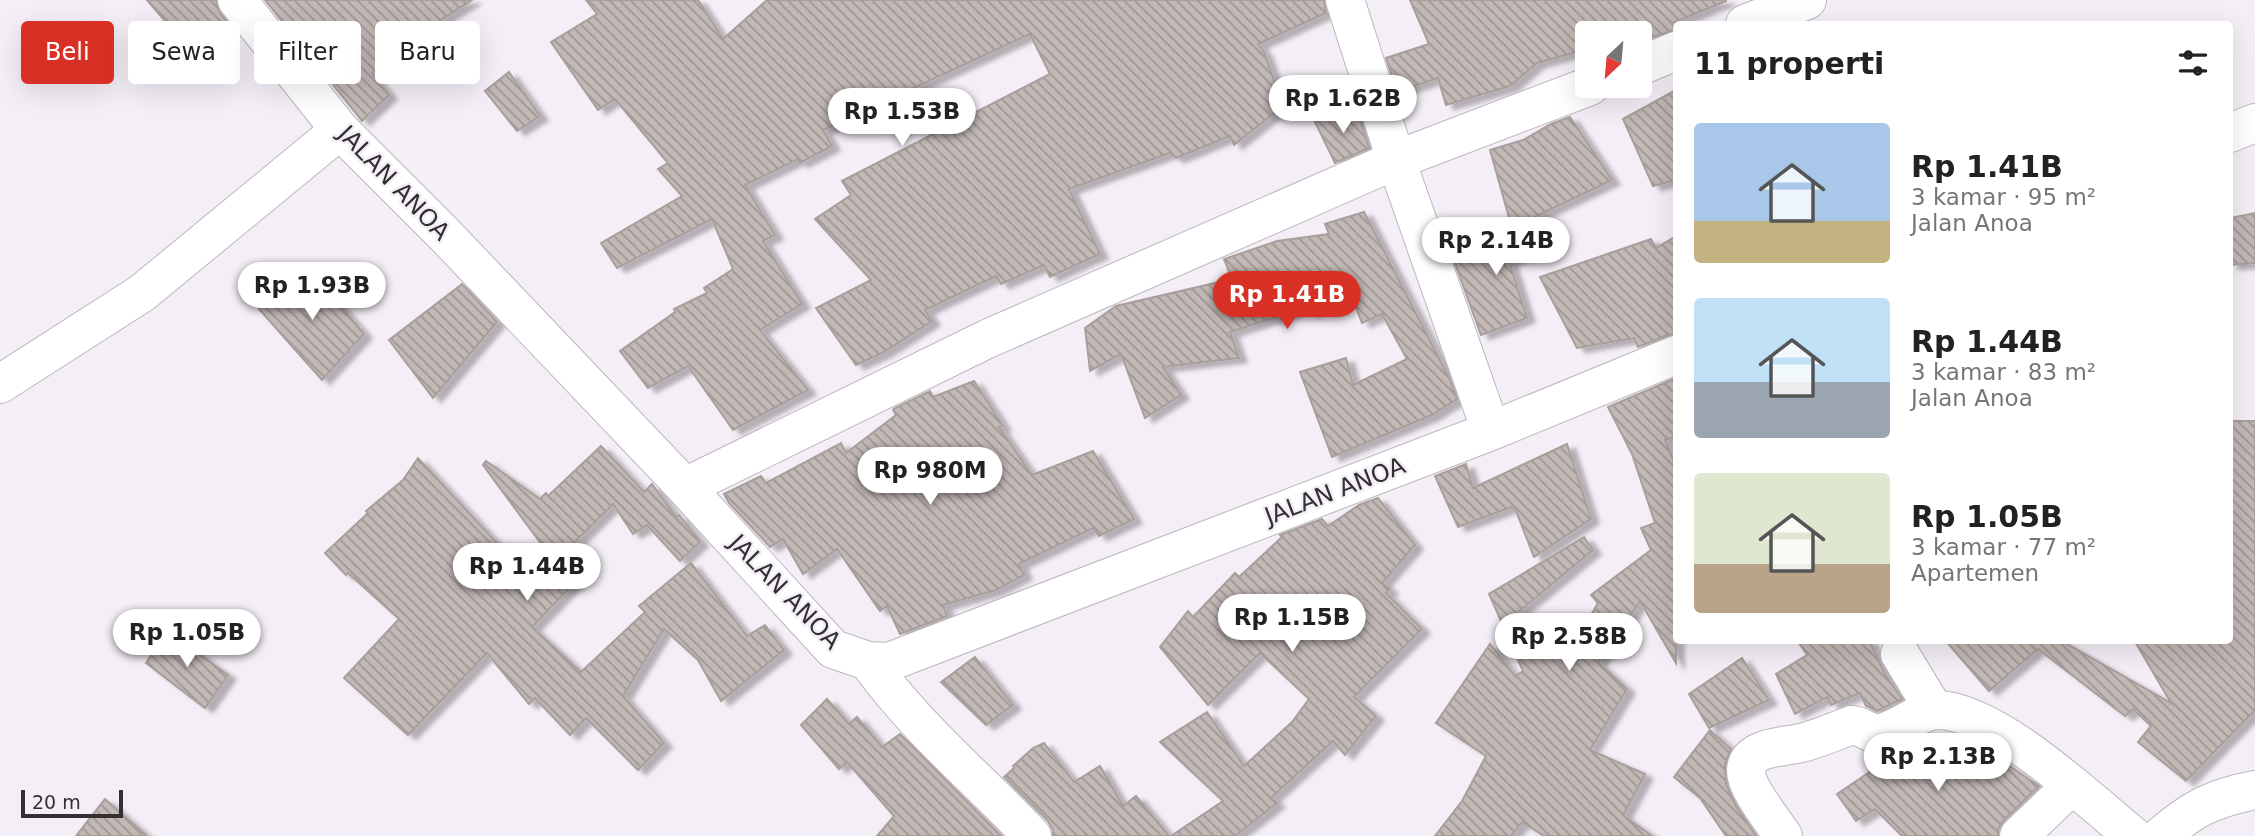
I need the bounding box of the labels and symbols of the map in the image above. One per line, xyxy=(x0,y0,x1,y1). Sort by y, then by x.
north arrow xyxy=(1575,21,1652,98)
pin: Rp 1.62B xyxy=(1271,76,1415,135)
pin: Rp 1.53B xyxy=(830,88,974,148)
street label: JALAN ANOA xyxy=(331,119,456,246)
pin: Rp 2.14B xyxy=(1424,218,1568,277)
pin: Rp 1.93B xyxy=(240,262,384,322)
pin: Rp 1.41B xyxy=(1215,272,1359,331)
pin: Rp 980M xyxy=(865,448,995,507)
street label: JALAN ANOA xyxy=(1259,451,1410,531)
street label: JALAN ANOA xyxy=(722,528,847,655)
pin: Rp 1.44B xyxy=(455,544,599,603)
pin: Rp 1.15B xyxy=(1220,594,1364,654)
pin: Rp 1.05B xyxy=(115,610,259,669)
pin: Rp 2.58B xyxy=(1497,614,1641,673)
pin: Rp 2.13B xyxy=(1866,734,2010,793)
scale bar xyxy=(21,787,122,819)

